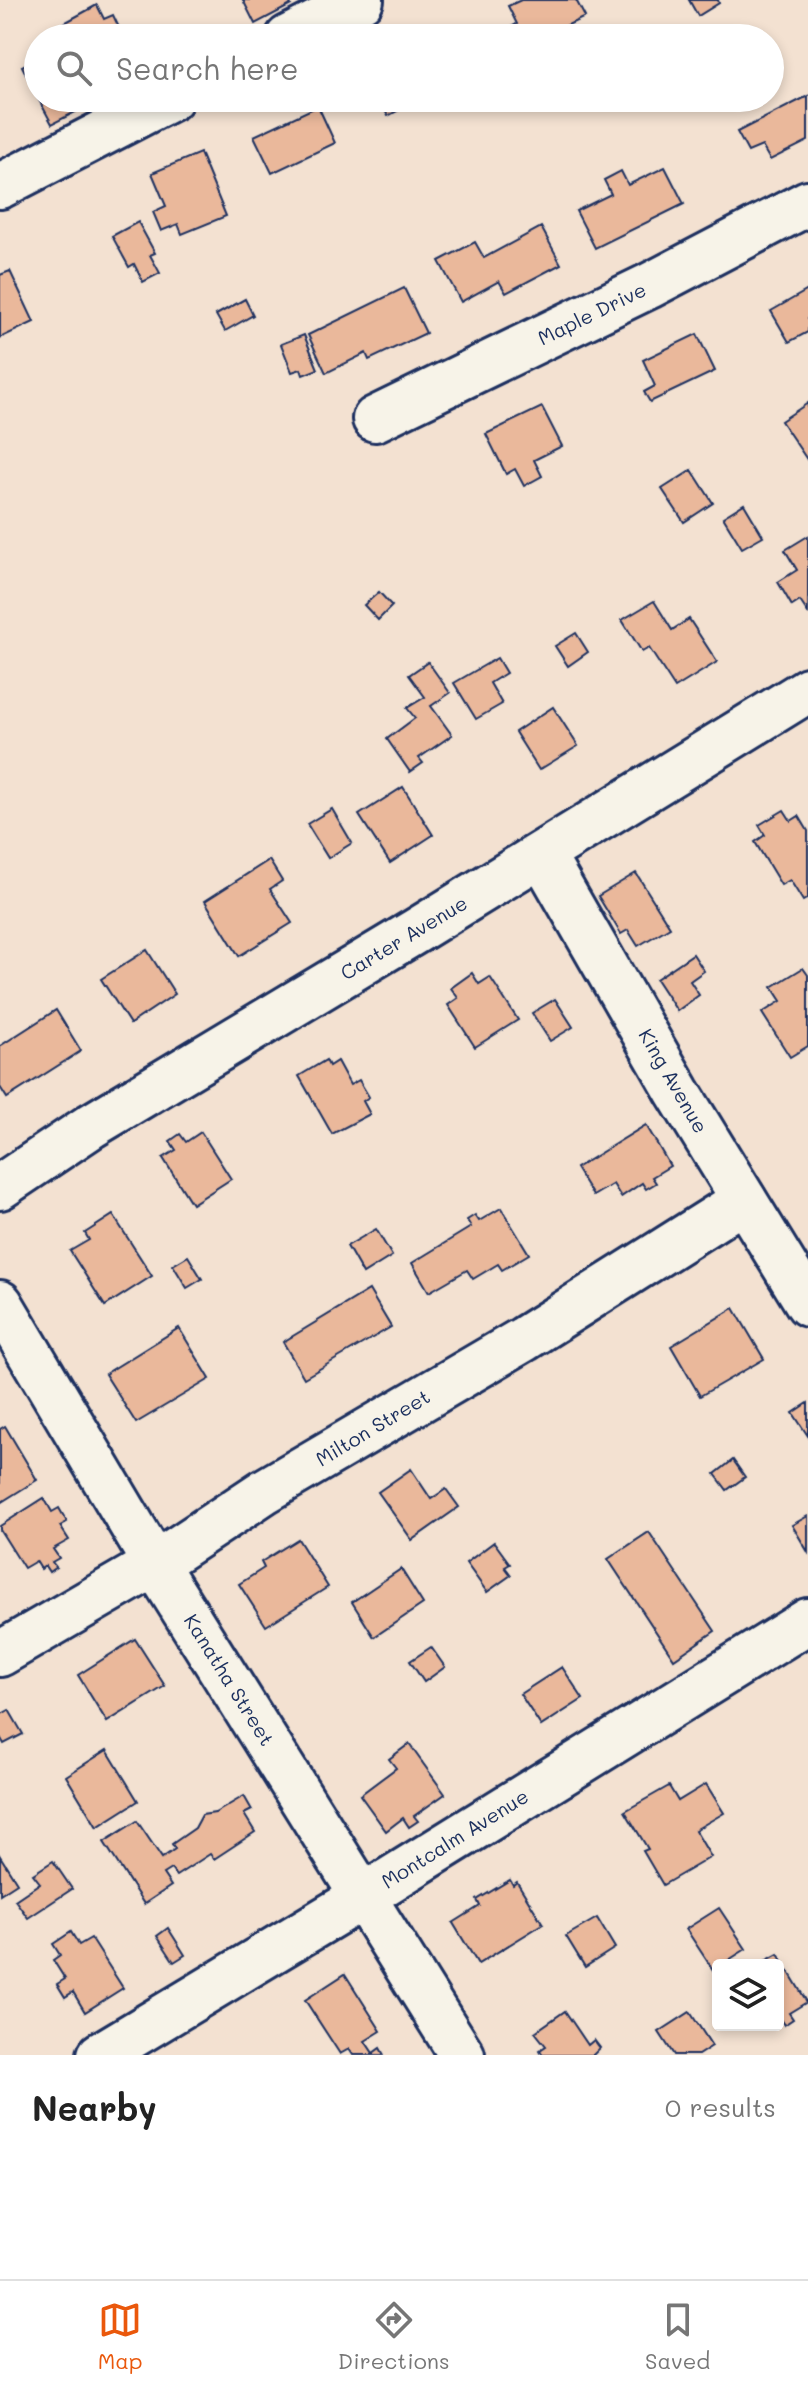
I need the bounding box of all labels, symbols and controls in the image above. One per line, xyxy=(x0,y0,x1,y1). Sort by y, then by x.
search box xyxy=(24,24,784,112)
icon: search xyxy=(52,46,96,90)
text: Search here xyxy=(116,48,299,88)
street label: Maple Drive xyxy=(533,276,650,351)
street label: Carter Avenue xyxy=(335,889,472,985)
street label: King Avenue xyxy=(633,1024,714,1137)
street label: Milton Street xyxy=(311,1383,434,1471)
street label: Kanatha Street xyxy=(179,1609,281,1750)
street label: Montcalm Avenue xyxy=(376,1782,533,1894)
map controls xyxy=(712,1959,784,2031)
button: layers xyxy=(712,1959,784,2031)
text: Nearby xyxy=(32,2085,157,2130)
text: 0 results xyxy=(665,2090,776,2124)
tab: Map xyxy=(98,2298,143,2375)
tab: Directions xyxy=(338,2298,450,2375)
tab: Saved xyxy=(645,2298,710,2375)

